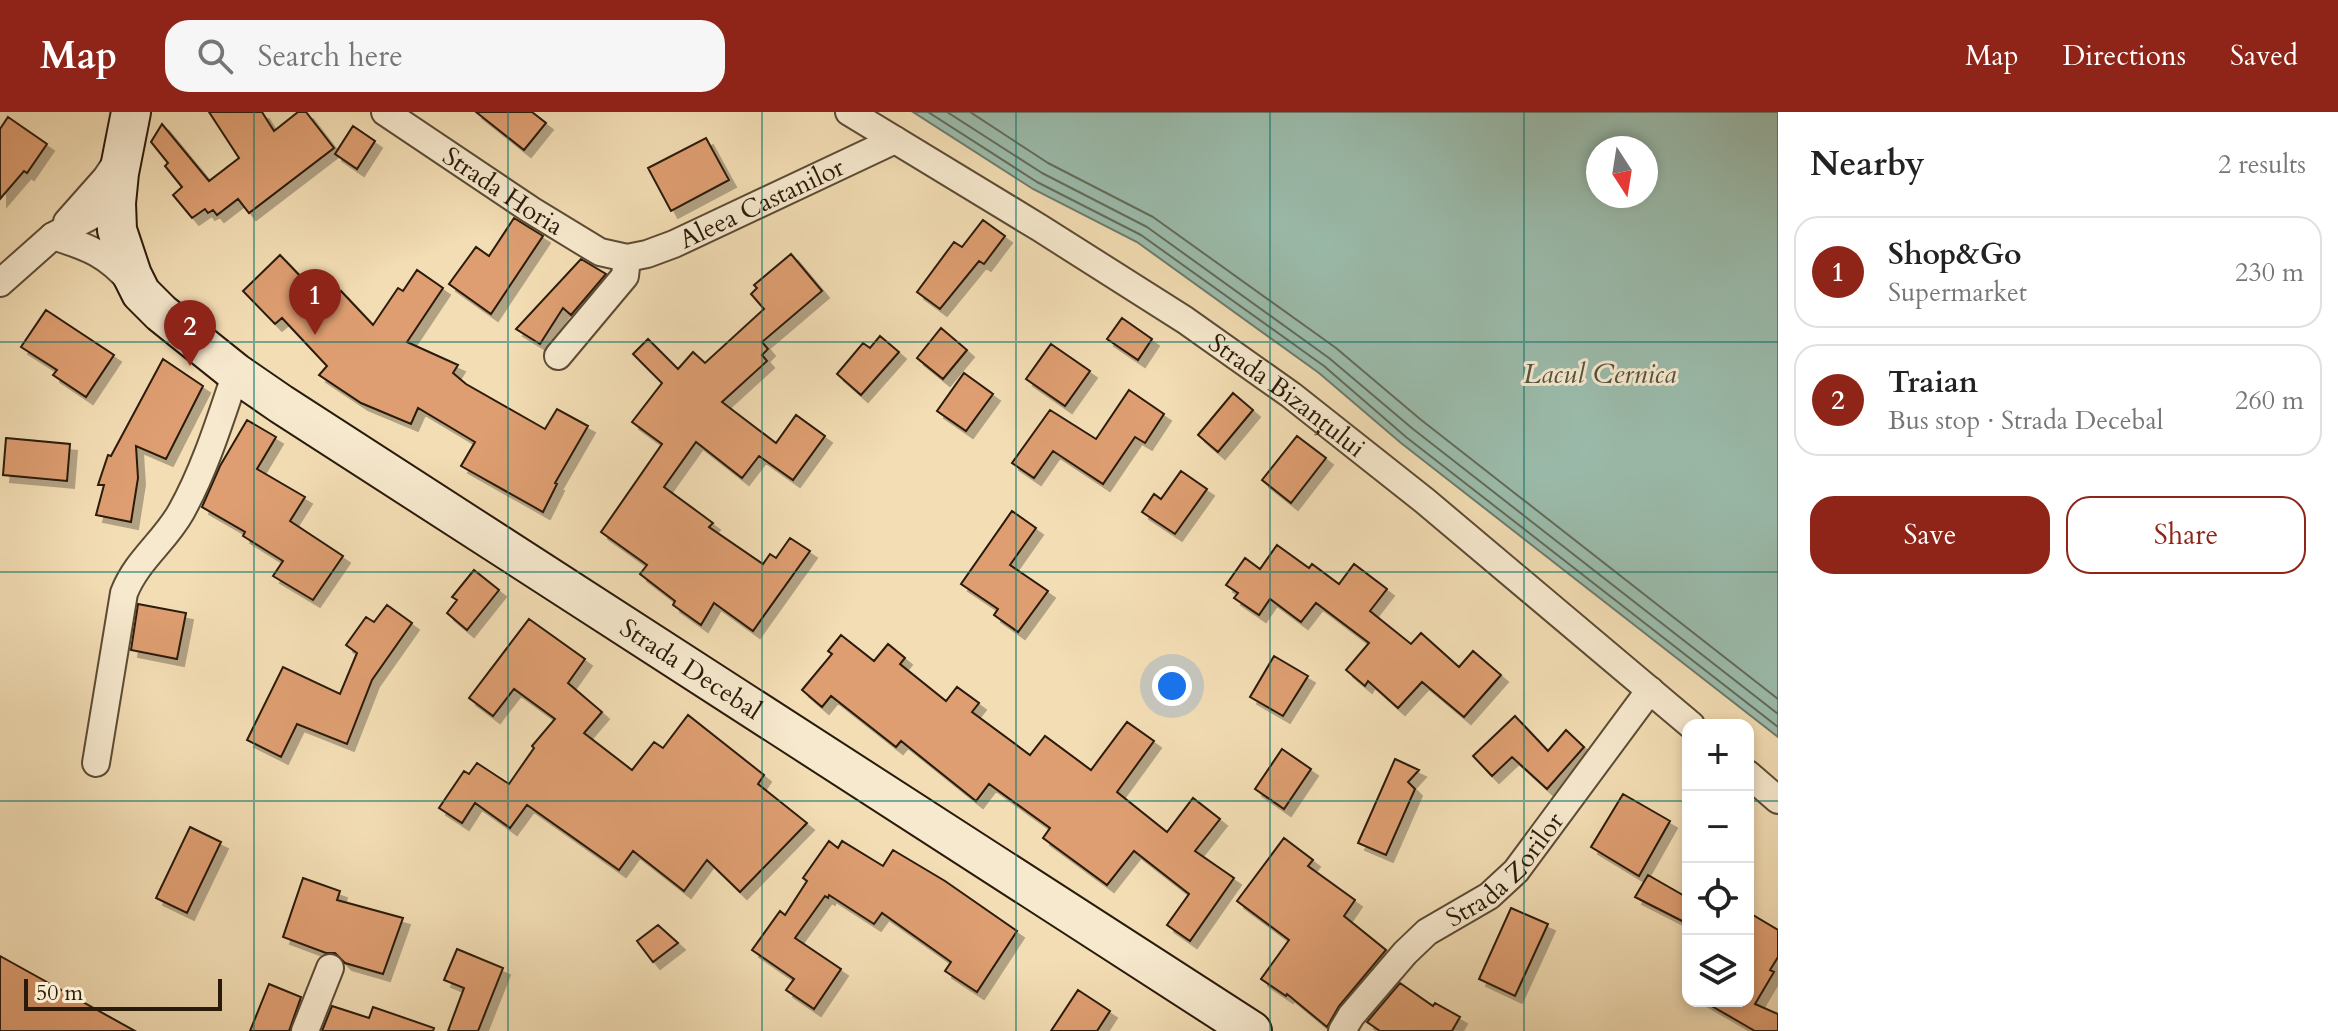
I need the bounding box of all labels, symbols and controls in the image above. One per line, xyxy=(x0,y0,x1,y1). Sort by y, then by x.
search box xyxy=(165,20,725,92)
text: Map xyxy=(40,30,117,82)
icon: search xyxy=(193,34,237,78)
text: Search here xyxy=(257,36,403,77)
text: Map xyxy=(1965,37,2019,75)
text: Directions xyxy=(2063,37,2186,75)
text: Saved xyxy=(2230,37,2298,75)
north arrow xyxy=(1586,136,1658,208)
street label: Strada Horia xyxy=(436,139,570,244)
text: Nearby xyxy=(1810,141,1925,187)
text: 2 results xyxy=(2218,147,2306,182)
street label: Aleea Castanilor xyxy=(673,149,850,257)
text: Shop&Go xyxy=(1888,234,2022,275)
text: 1 xyxy=(1831,255,1845,290)
text: 230 m xyxy=(2235,255,2304,290)
pin: 1 xyxy=(289,269,341,335)
text: Supermarket xyxy=(1888,275,2027,310)
pin: 2 xyxy=(164,300,216,366)
street label: Strada Bizanțului xyxy=(1202,325,1373,465)
water label: Lacul Cernica xyxy=(1523,355,1677,393)
text: Traian xyxy=(1888,362,1978,403)
text: 2 xyxy=(1831,383,1845,418)
text: 260 m xyxy=(2235,383,2304,418)
text: Bus stop · Strada Decebal xyxy=(1888,403,2163,438)
button: Save xyxy=(1810,496,2050,574)
button: Share xyxy=(2066,496,2306,574)
street label: Strada Decebal xyxy=(613,610,769,728)
your location xyxy=(1152,666,1192,706)
map controls xyxy=(1682,719,1754,1007)
button: + xyxy=(1682,719,1754,791)
button: − xyxy=(1682,791,1754,863)
street label: Strada Zorilor xyxy=(1439,805,1572,935)
button: locate xyxy=(1682,863,1754,935)
button: layers xyxy=(1682,935,1754,1007)
scale bar xyxy=(24,975,222,1011)
text: 50 m xyxy=(36,978,83,1008)

